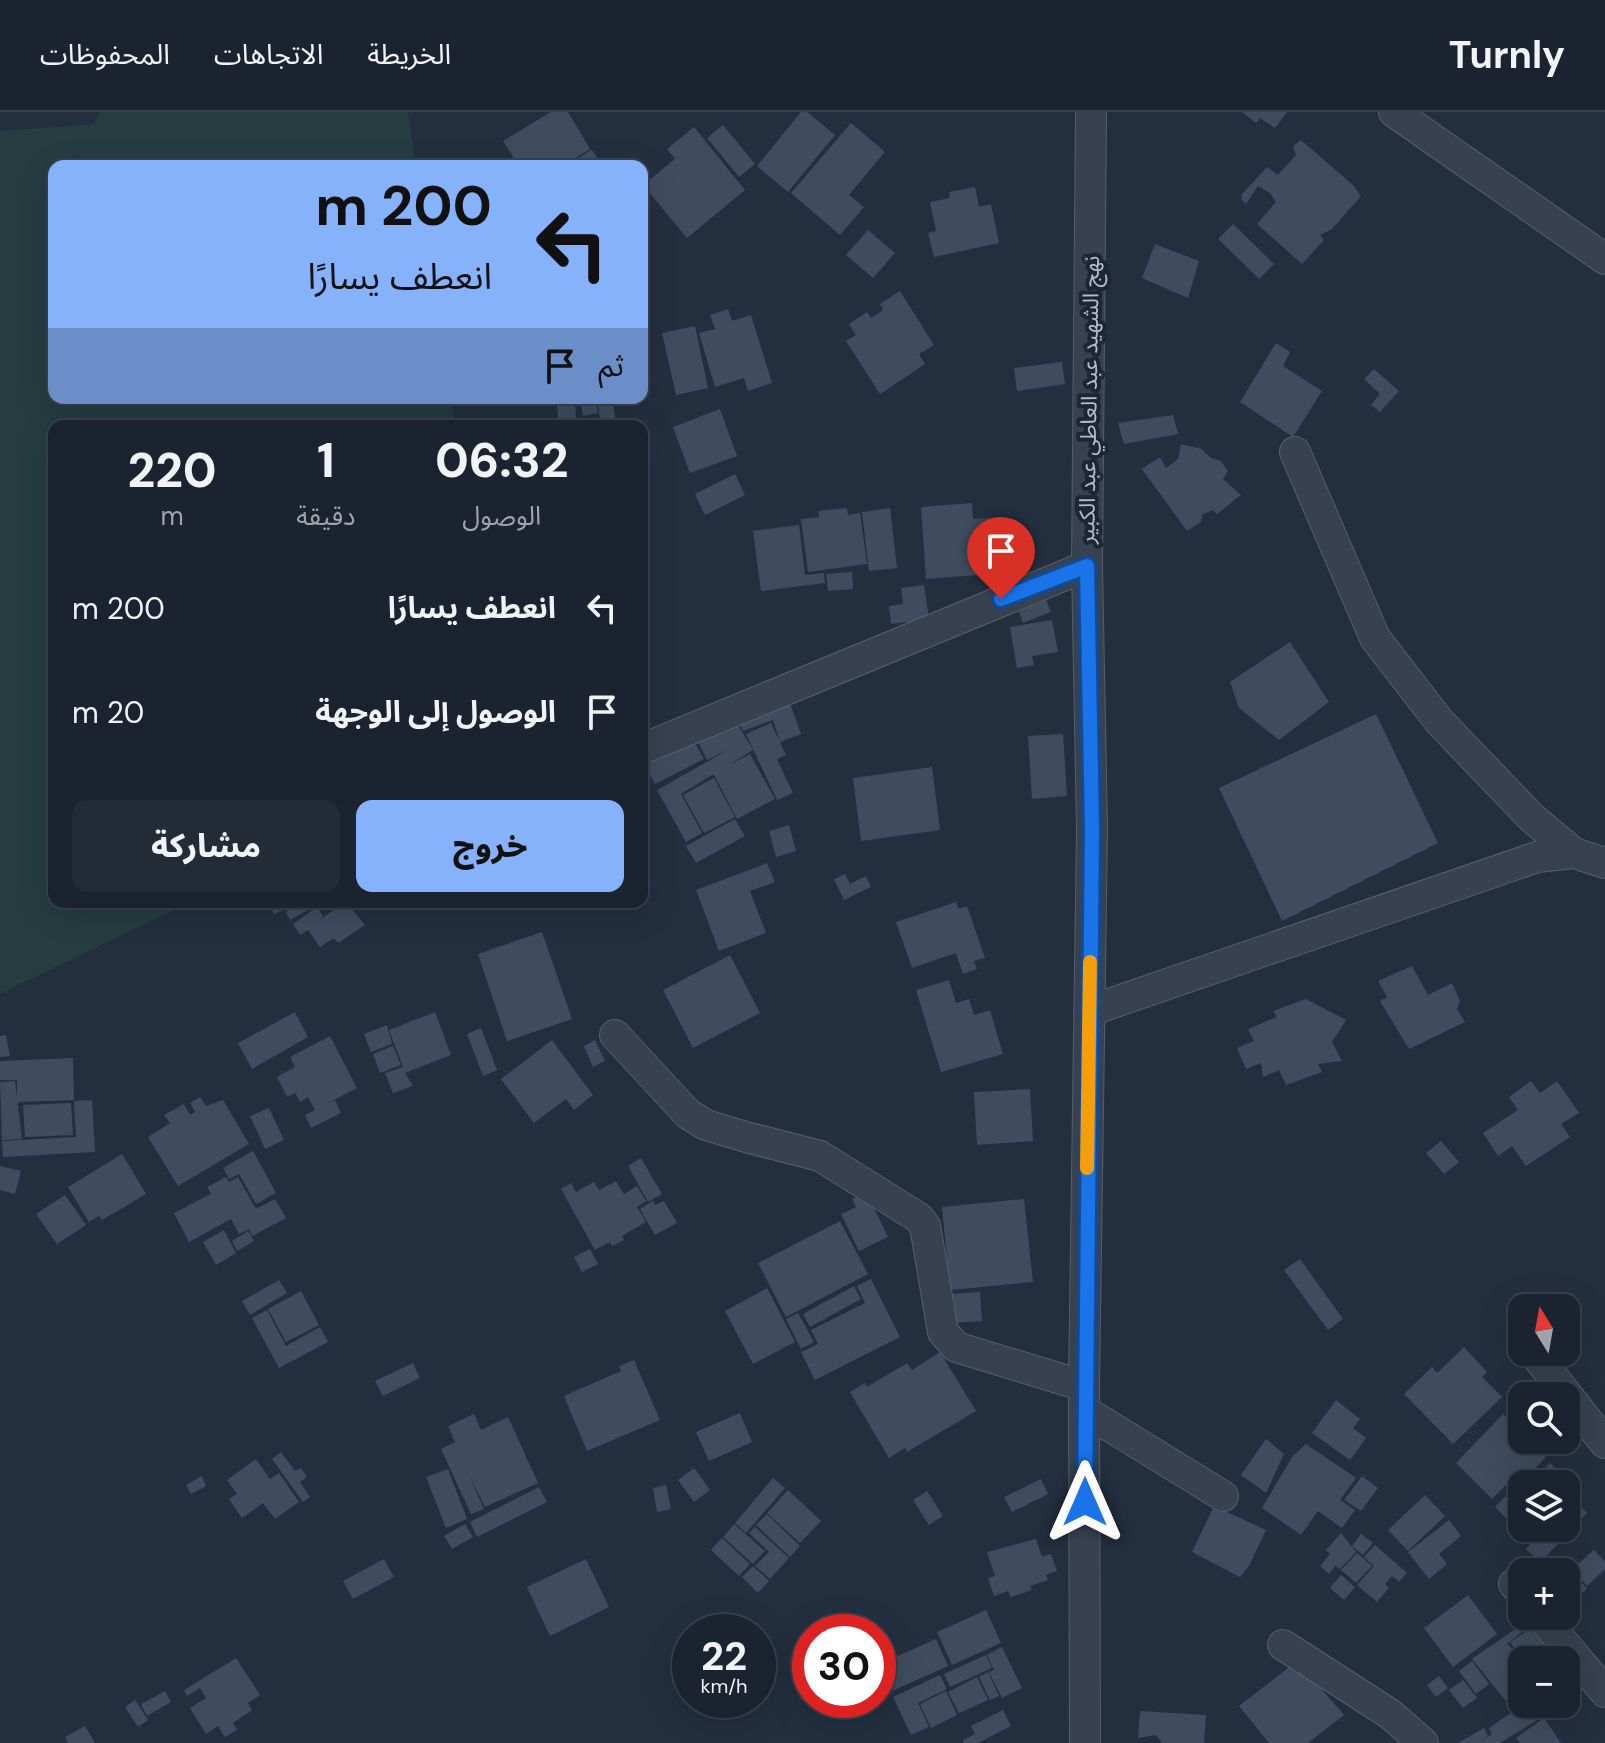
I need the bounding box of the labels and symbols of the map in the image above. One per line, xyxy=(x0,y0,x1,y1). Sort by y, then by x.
street label: نهج الشهيد عبد العاطي عبد الكبير xyxy=(1072,256,1108,546)
pin xyxy=(967,517,1035,599)
north arrow xyxy=(1508,1294,1580,1366)
position arrow xyxy=(1043,1460,1127,1544)
speed limit sign: 30 xyxy=(792,1614,896,1718)

